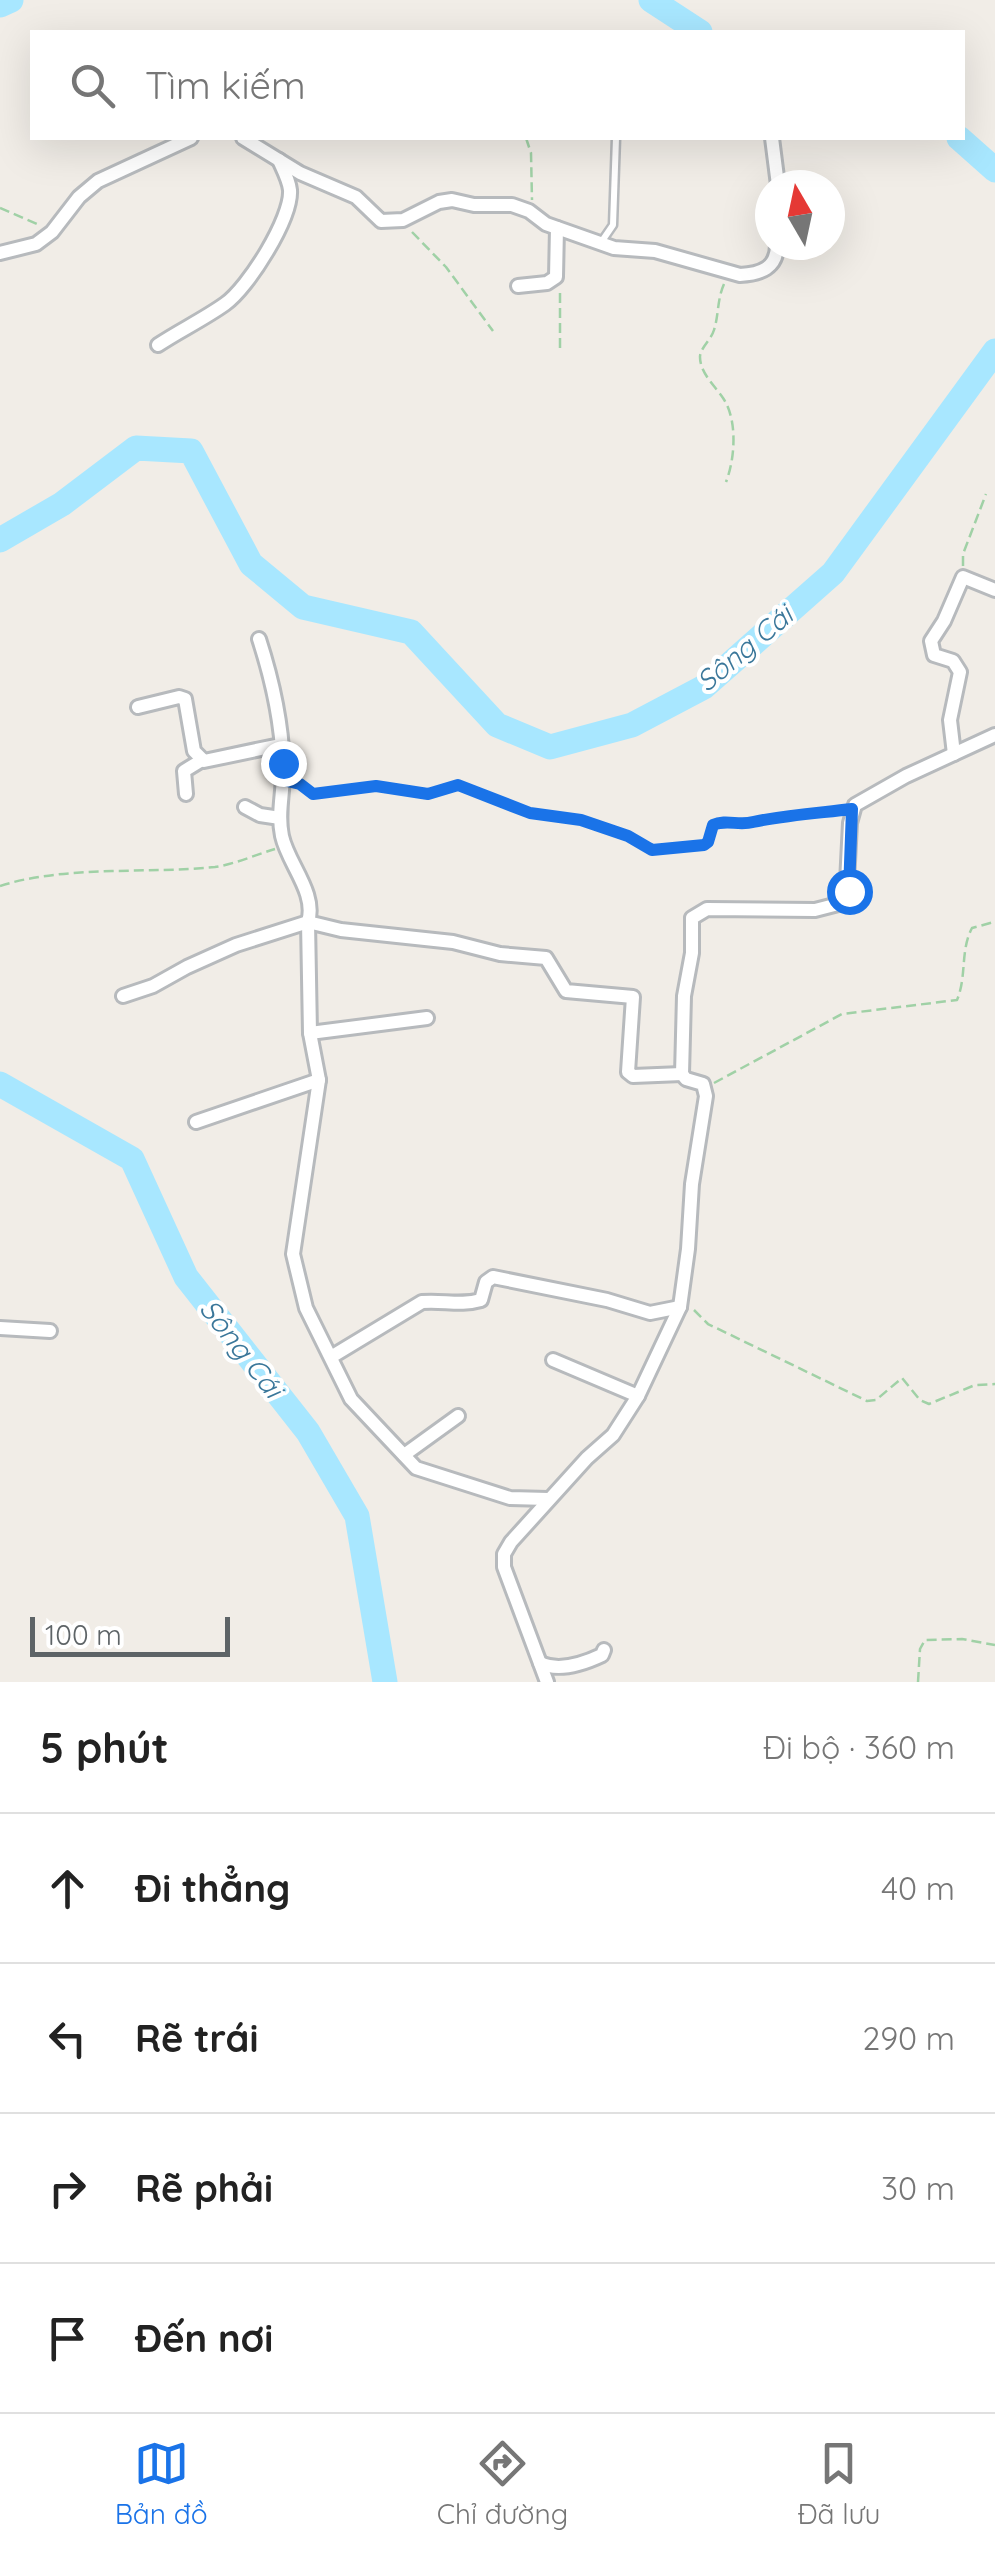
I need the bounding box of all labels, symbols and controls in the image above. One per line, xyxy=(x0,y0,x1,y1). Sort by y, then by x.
search box xyxy=(30,30,965,140)
icon: search xyxy=(65,58,120,113)
text: Tìm kiếm xyxy=(145,61,306,109)
north arrow xyxy=(755,170,845,260)
water label: Sông Cái xyxy=(689,596,802,698)
route end xyxy=(261,741,307,787)
route start xyxy=(827,869,873,915)
water label: Sông Cái xyxy=(193,1292,293,1407)
scale bar xyxy=(30,1612,230,1656)
text: 100 m xyxy=(45,1617,122,1652)
text: 5 phút xyxy=(40,1721,169,1774)
text: Đi bộ · 360 m xyxy=(763,1727,955,1767)
icon: ahead xyxy=(40,1861,95,1916)
text: Đi thẳng xyxy=(135,1864,290,1912)
text: 40 m xyxy=(881,1868,955,1908)
icon: left xyxy=(40,2011,95,2066)
text: Rẽ trái xyxy=(135,2014,258,2062)
text: 290 m xyxy=(862,2018,955,2058)
icon: right xyxy=(40,2161,95,2216)
text: Rẽ phải xyxy=(135,2164,273,2212)
text: 30 m xyxy=(881,2168,955,2208)
icon: arrive xyxy=(40,2311,95,2366)
text: Đến nơi xyxy=(135,2314,273,2362)
tab: Bản đồ xyxy=(115,2436,208,2531)
tab: Chỉ đường xyxy=(437,2436,568,2531)
tab: Đã lưu xyxy=(797,2436,880,2531)

